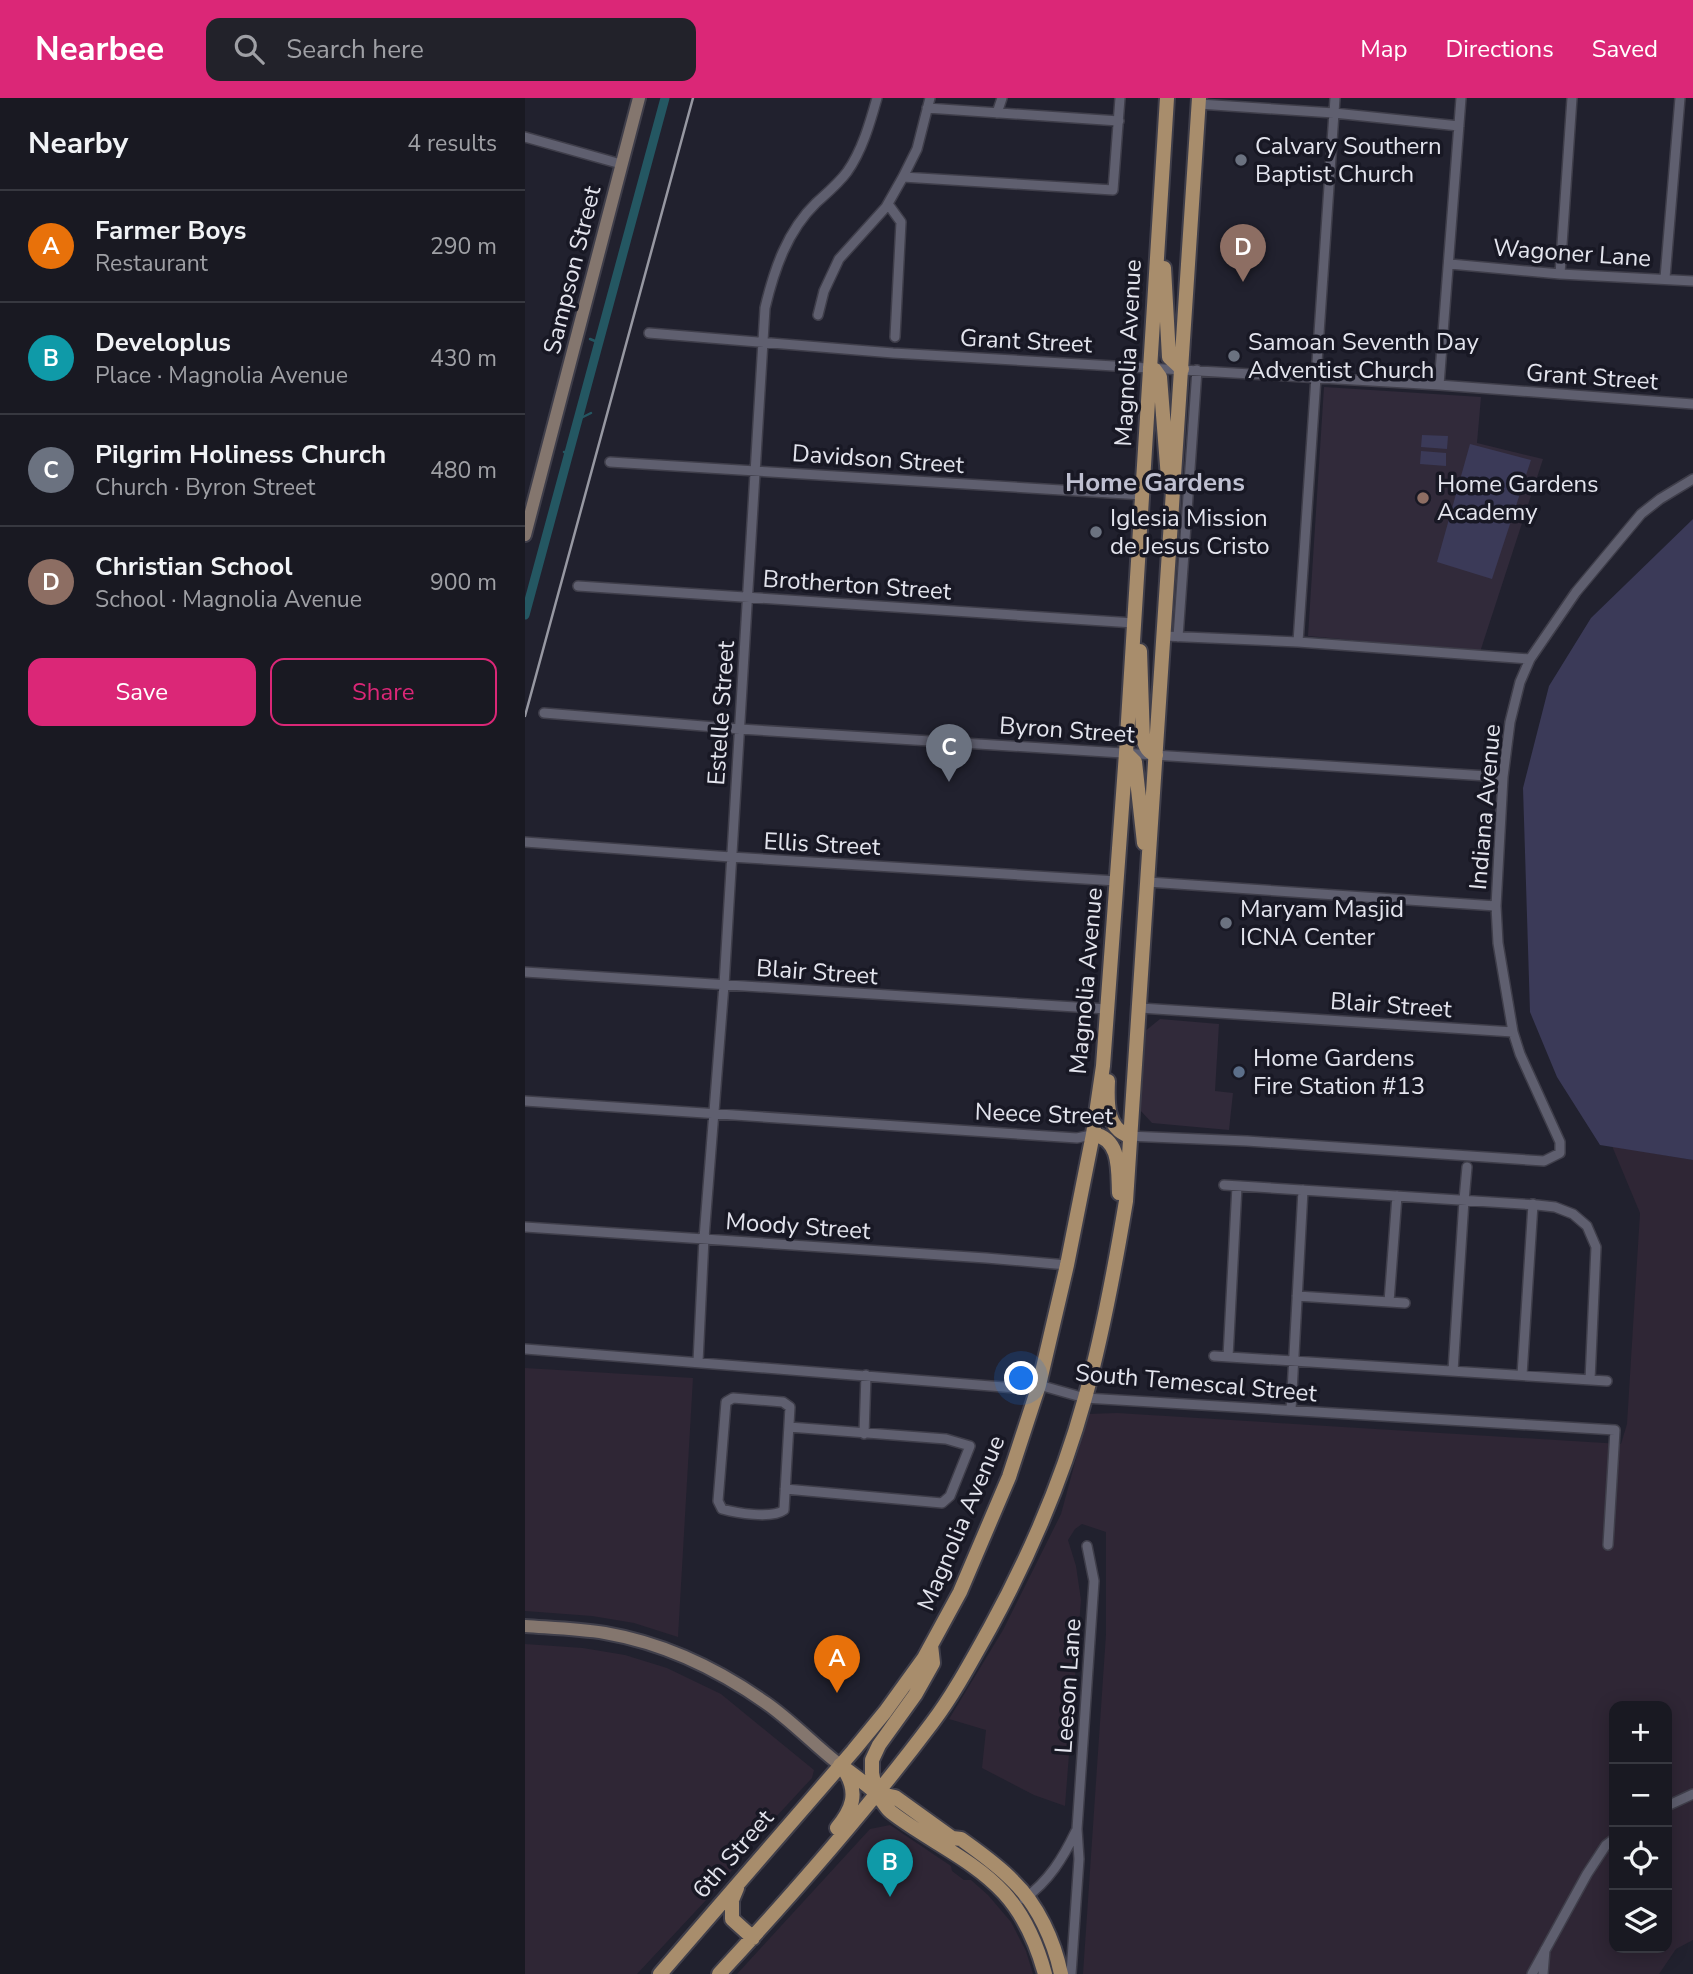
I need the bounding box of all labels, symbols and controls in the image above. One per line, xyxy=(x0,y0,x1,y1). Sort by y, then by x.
search box xyxy=(206,18,696,81)
text: Nearbee xyxy=(35,27,164,72)
icon: search xyxy=(230,30,268,68)
text: Search here xyxy=(286,32,424,67)
text: Map xyxy=(1360,33,1407,65)
text: Directions xyxy=(1445,33,1554,65)
text: Saved xyxy=(1592,33,1658,65)
text: Nearby xyxy=(28,123,128,164)
text: 4 results xyxy=(407,128,497,159)
place label: Calvary Southern Baptist Church xyxy=(1255,130,1442,190)
marker: Calvary Southern Baptist Church xyxy=(1233,152,1249,168)
street label: Sampson Street xyxy=(536,182,608,357)
text: Farmer Boys xyxy=(95,213,246,248)
pin: D xyxy=(1220,224,1266,282)
text: A xyxy=(42,231,60,262)
text: 290 m xyxy=(430,231,497,262)
street label: Wagoner Lane xyxy=(1492,232,1652,274)
text: Restaurant xyxy=(95,248,208,279)
street label: Magnolia Avenue xyxy=(1107,259,1149,447)
street label: Grant Street xyxy=(959,322,1093,360)
text: Developlus xyxy=(95,325,231,360)
place label: Samoan Seventh Day Adventist Church xyxy=(1248,326,1479,386)
text: B xyxy=(43,343,59,374)
text: 430 m xyxy=(430,343,497,374)
marker: Samoan Seventh Day Adventist Church xyxy=(1226,348,1242,364)
street label: Grant Street xyxy=(1525,356,1660,398)
text: Place · Magnolia Avenue xyxy=(95,360,348,391)
text: Pilgrim Holiness Church xyxy=(95,437,386,472)
street label: Davidson Street xyxy=(791,437,966,481)
text: C xyxy=(43,455,59,486)
text: 480 m xyxy=(430,455,497,486)
district label: Home Gardens xyxy=(1065,465,1245,500)
place label: Home Gardens Academy xyxy=(1437,468,1599,528)
text: Church · Byron Street xyxy=(95,472,315,503)
marker: Home Gardens Academy xyxy=(1415,490,1431,506)
place label: Iglesia Mission de Jesus Cristo xyxy=(1110,502,1270,562)
marker: Iglesia Mission de Jesus Cristo xyxy=(1088,524,1104,540)
text: Christian School xyxy=(95,549,292,584)
street label: Brotherton Street xyxy=(762,562,953,608)
text: D xyxy=(42,567,60,598)
text: 900 m xyxy=(430,567,497,598)
text: School · Magnolia Avenue xyxy=(95,584,362,615)
street label: Estelle Street xyxy=(700,639,742,786)
button: Save xyxy=(28,658,256,726)
button: Share xyxy=(270,658,497,726)
street label: Byron Street xyxy=(998,709,1136,751)
street label: Indiana Avenue xyxy=(1462,723,1508,891)
pin: C xyxy=(926,724,972,782)
street label: Ellis Street xyxy=(763,825,882,863)
street label: Magnolia Avenue xyxy=(1062,886,1110,1076)
place label: Maryam Masjid ICNA Center xyxy=(1240,893,1404,953)
marker: Maryam Masjid ICNA Center xyxy=(1218,915,1234,931)
street label: Blair Street xyxy=(755,952,879,992)
street label: Blair Street xyxy=(1329,985,1453,1025)
place label: Home Gardens Fire Station #13 xyxy=(1253,1042,1425,1102)
marker: Home Gardens Fire Station #13 xyxy=(1231,1064,1247,1080)
street label: Neece Street xyxy=(974,1096,1114,1132)
street label: Moody Street xyxy=(724,1205,872,1247)
street label: South Temescal Street xyxy=(1074,1356,1319,1410)
your location xyxy=(1004,1361,1038,1395)
street label: Magnolia Avenue xyxy=(910,1430,1012,1616)
street label: Leeson Lane xyxy=(1047,1617,1089,1755)
pin: A xyxy=(814,1635,860,1693)
map controls xyxy=(1609,1701,1672,1953)
button: + xyxy=(1609,1701,1672,1764)
button: − xyxy=(1609,1764,1672,1827)
street label: 6th Street xyxy=(685,1802,781,1905)
button: locate xyxy=(1609,1827,1672,1890)
pin: B xyxy=(867,1839,913,1897)
button: layers xyxy=(1609,1890,1672,1953)

